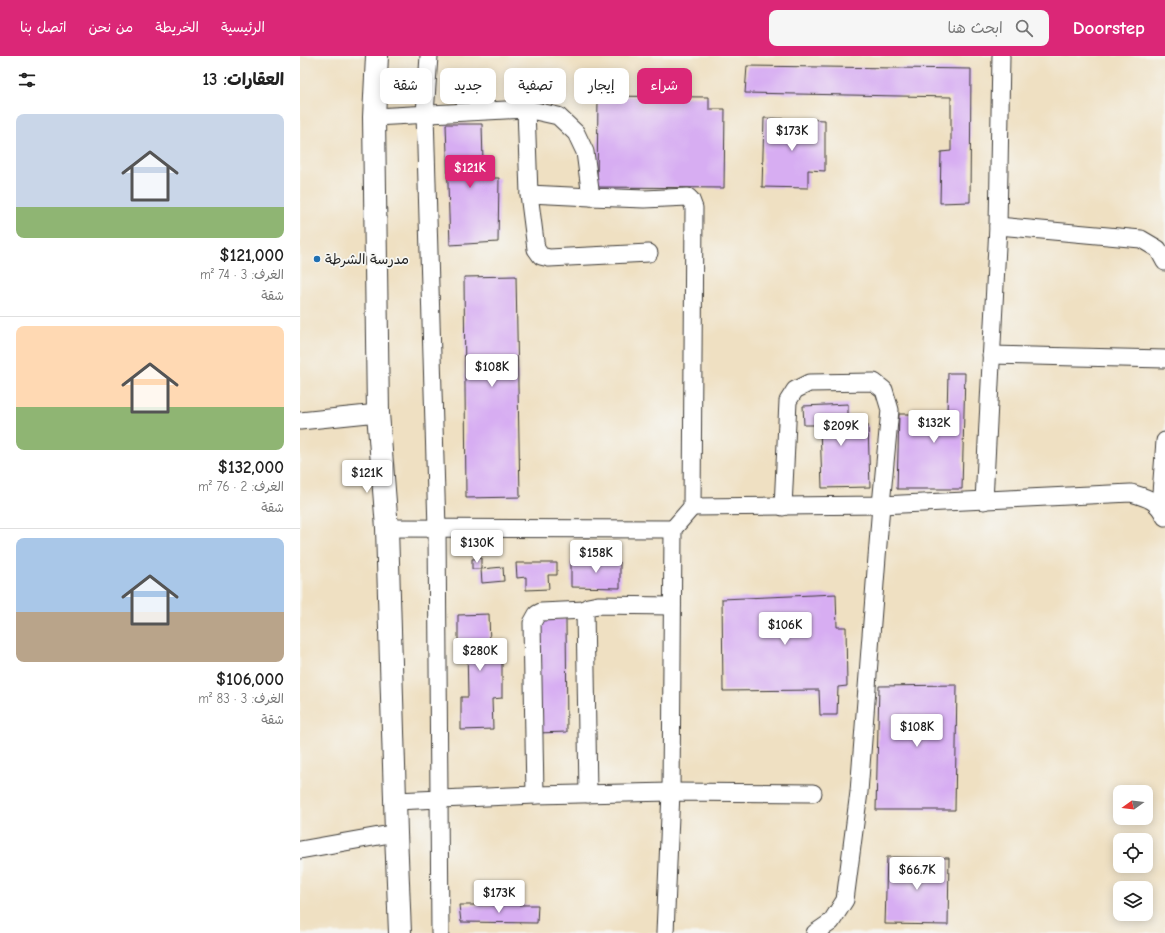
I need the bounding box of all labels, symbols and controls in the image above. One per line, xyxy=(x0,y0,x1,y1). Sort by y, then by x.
search box xyxy=(769,10,1049,46)
icon: search xyxy=(1013,17,1035,39)
text: Doorstep xyxy=(1073,17,1145,39)
text: اتصل بنا xyxy=(20,19,67,36)
text: من نحن xyxy=(89,19,133,36)
text: الخريطة xyxy=(155,19,199,36)
text: الرئيسية xyxy=(221,19,265,36)
text: ابحث هنا xyxy=(948,19,1003,37)
chip: شقة xyxy=(380,68,432,104)
chip: جديد xyxy=(440,68,496,104)
chip: تصفية xyxy=(504,68,566,104)
chip: إيجار xyxy=(574,68,629,104)
chip: شراء xyxy=(637,68,692,104)
icon: filters xyxy=(16,69,38,91)
text: العقارات: 13 xyxy=(202,70,284,89)
pin: $173K xyxy=(764,118,820,152)
text: $173K xyxy=(776,123,808,138)
icon: home xyxy=(114,140,186,212)
pin: $121K xyxy=(442,155,498,189)
text: $121K xyxy=(454,160,486,175)
text: $121,000 xyxy=(220,246,284,265)
place label: مدرسة الشرطة xyxy=(325,251,409,268)
marker: مدرسة الشرطة xyxy=(312,254,322,264)
text: الغرف: 3 · 74 m² xyxy=(200,267,284,282)
text: شقة xyxy=(261,288,284,303)
icon: home xyxy=(114,352,186,424)
pin: $108K xyxy=(464,354,520,388)
text: $108K xyxy=(475,359,509,374)
pin: $132K xyxy=(906,410,962,444)
pin: $209K xyxy=(813,413,869,447)
text: $132K xyxy=(917,415,951,430)
text: $209K xyxy=(823,418,859,433)
text: $132,000 xyxy=(218,458,284,477)
pin: $121K xyxy=(339,460,395,494)
text: $121K xyxy=(351,465,383,480)
text: الغرف: 2 · 76 m² xyxy=(198,479,284,494)
text: شقة xyxy=(261,500,284,515)
pin: $130K xyxy=(449,530,505,564)
text: $130K xyxy=(460,535,494,550)
pin: $158K xyxy=(568,540,624,574)
text: $158K xyxy=(579,545,613,560)
icon: home xyxy=(114,564,186,636)
pin: $106K xyxy=(757,612,813,646)
text: $106K xyxy=(768,617,802,632)
pin: $280K xyxy=(452,638,508,672)
text: $280K xyxy=(462,643,498,658)
text: $106,000 xyxy=(216,670,284,689)
text: الغرف: 3 · 83 m² xyxy=(198,691,284,706)
text: شقة xyxy=(261,712,284,727)
pin: $108K xyxy=(889,714,945,748)
text: $108K xyxy=(900,719,934,734)
north arrow xyxy=(1113,785,1153,825)
map controls xyxy=(1113,785,1153,921)
button: locate xyxy=(1113,833,1153,873)
pin: $66.7K xyxy=(884,857,950,891)
text: $66.7K xyxy=(899,862,935,877)
pin: $173K xyxy=(471,880,527,914)
button: layers xyxy=(1113,881,1153,921)
text: $173K xyxy=(483,885,515,900)

